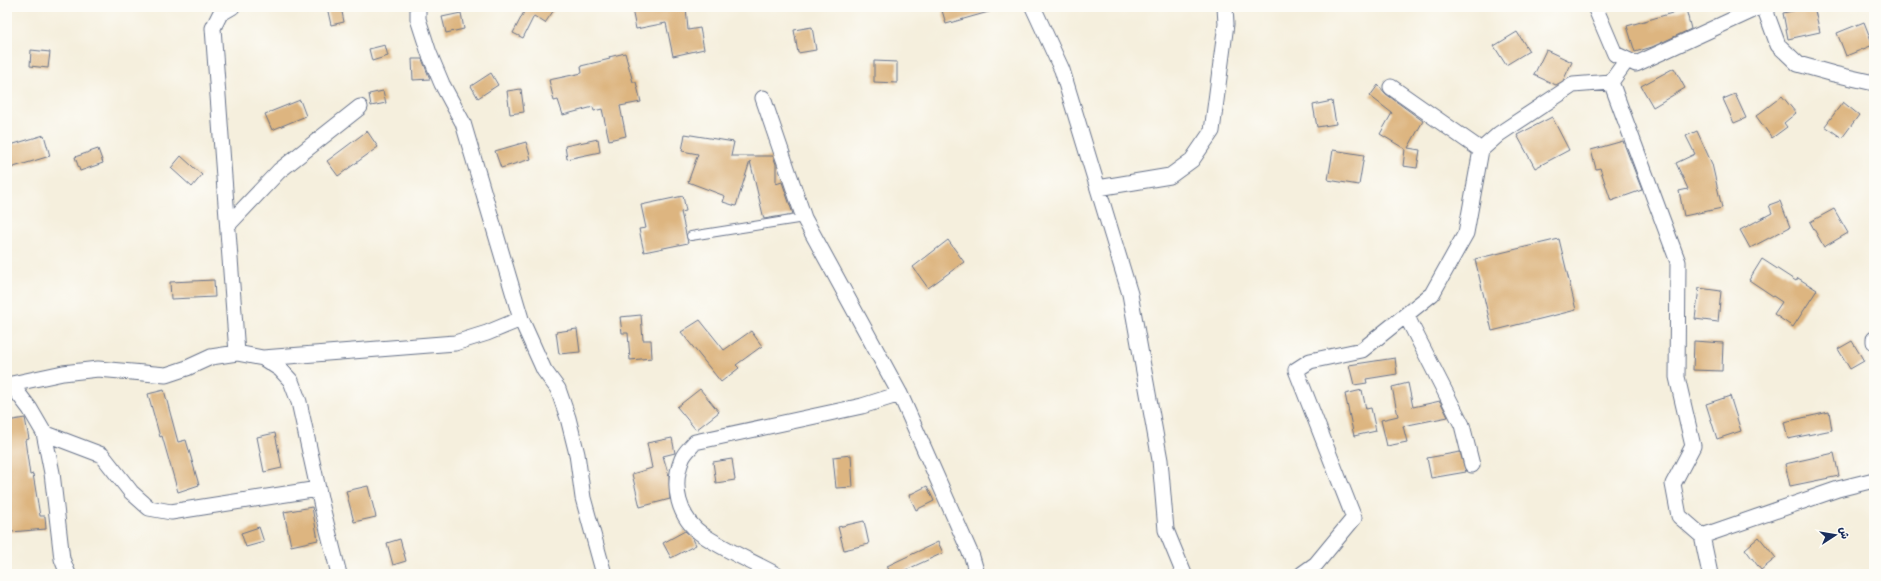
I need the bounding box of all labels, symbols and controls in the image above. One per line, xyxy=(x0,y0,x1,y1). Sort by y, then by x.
north arrow xyxy=(1815,515,1855,555)
text: ش xyxy=(1837,526,1853,540)

